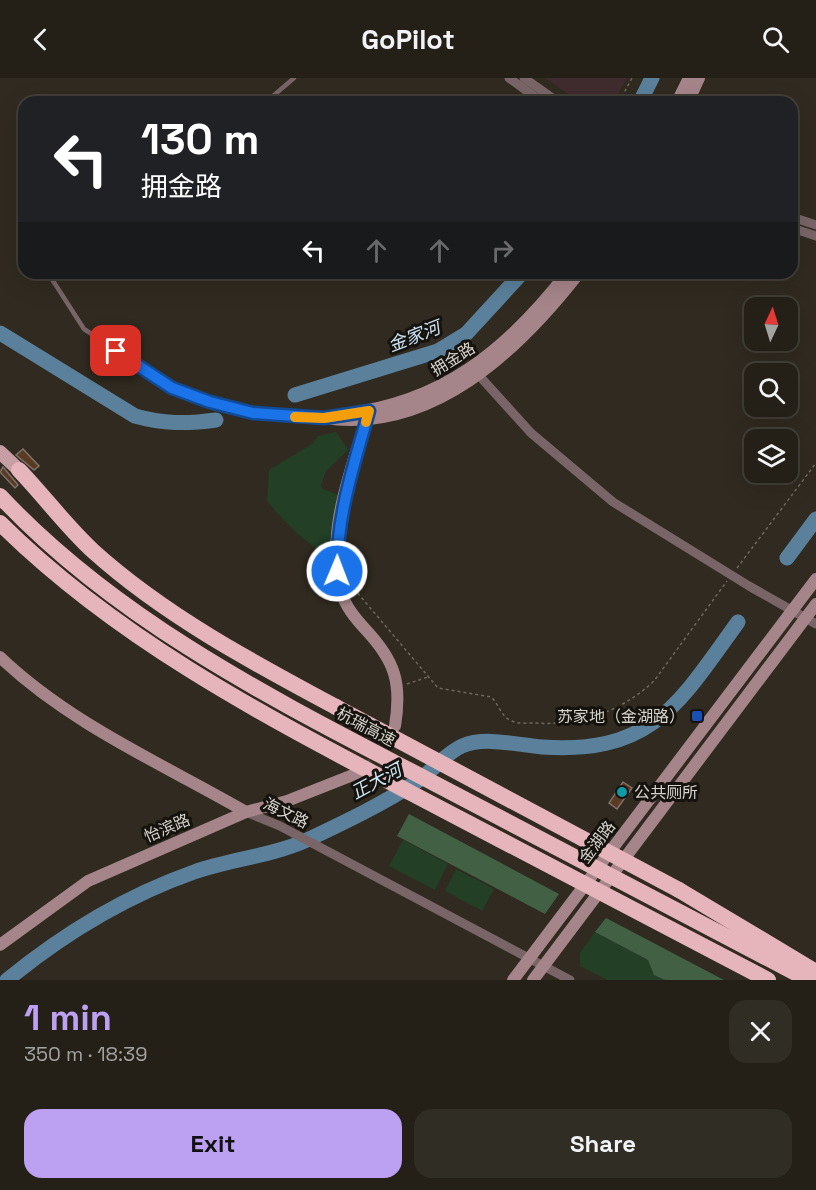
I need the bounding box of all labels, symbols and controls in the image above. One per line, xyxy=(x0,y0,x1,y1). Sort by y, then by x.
text: GoPilot xyxy=(361,22,455,57)
icon: back xyxy=(24,23,57,56)
icon: search xyxy=(759,23,792,56)
text: 130 m xyxy=(141,113,259,166)
icon: left xyxy=(42,120,120,198)
text: 拥金路 xyxy=(141,169,222,204)
icon: left xyxy=(297,234,330,267)
icon: ahead xyxy=(360,234,393,267)
icon: ahead xyxy=(423,234,456,267)
icon: right xyxy=(486,234,519,267)
north arrow xyxy=(744,297,798,351)
map controls xyxy=(744,297,798,483)
water label: 金家河 xyxy=(385,315,446,356)
pin xyxy=(90,325,141,376)
icon: arrive xyxy=(99,334,132,367)
street label: 拥金路 xyxy=(427,337,479,381)
button: search xyxy=(744,363,798,417)
button: layers xyxy=(744,429,798,483)
position arrow xyxy=(305,539,369,603)
street label: 杭瑞高速 xyxy=(333,703,399,751)
place label: 苏家地（金湖路） xyxy=(557,706,685,727)
marker: 苏家地（金湖路） xyxy=(690,709,704,723)
water label: 正大河 xyxy=(347,757,408,804)
place label: 公共厕所 xyxy=(634,782,698,803)
marker: 公共厕所 xyxy=(615,785,629,799)
street label: 海文路 xyxy=(260,793,312,833)
street label: 怡滨路 xyxy=(141,809,193,847)
street label: 金湖路 xyxy=(574,817,620,867)
text: 1 min xyxy=(24,995,112,1041)
button: close xyxy=(729,1000,792,1063)
text: 350 m · 18:39 xyxy=(24,1041,147,1067)
button: Exit xyxy=(24,1109,402,1178)
button: Share xyxy=(414,1109,792,1178)

